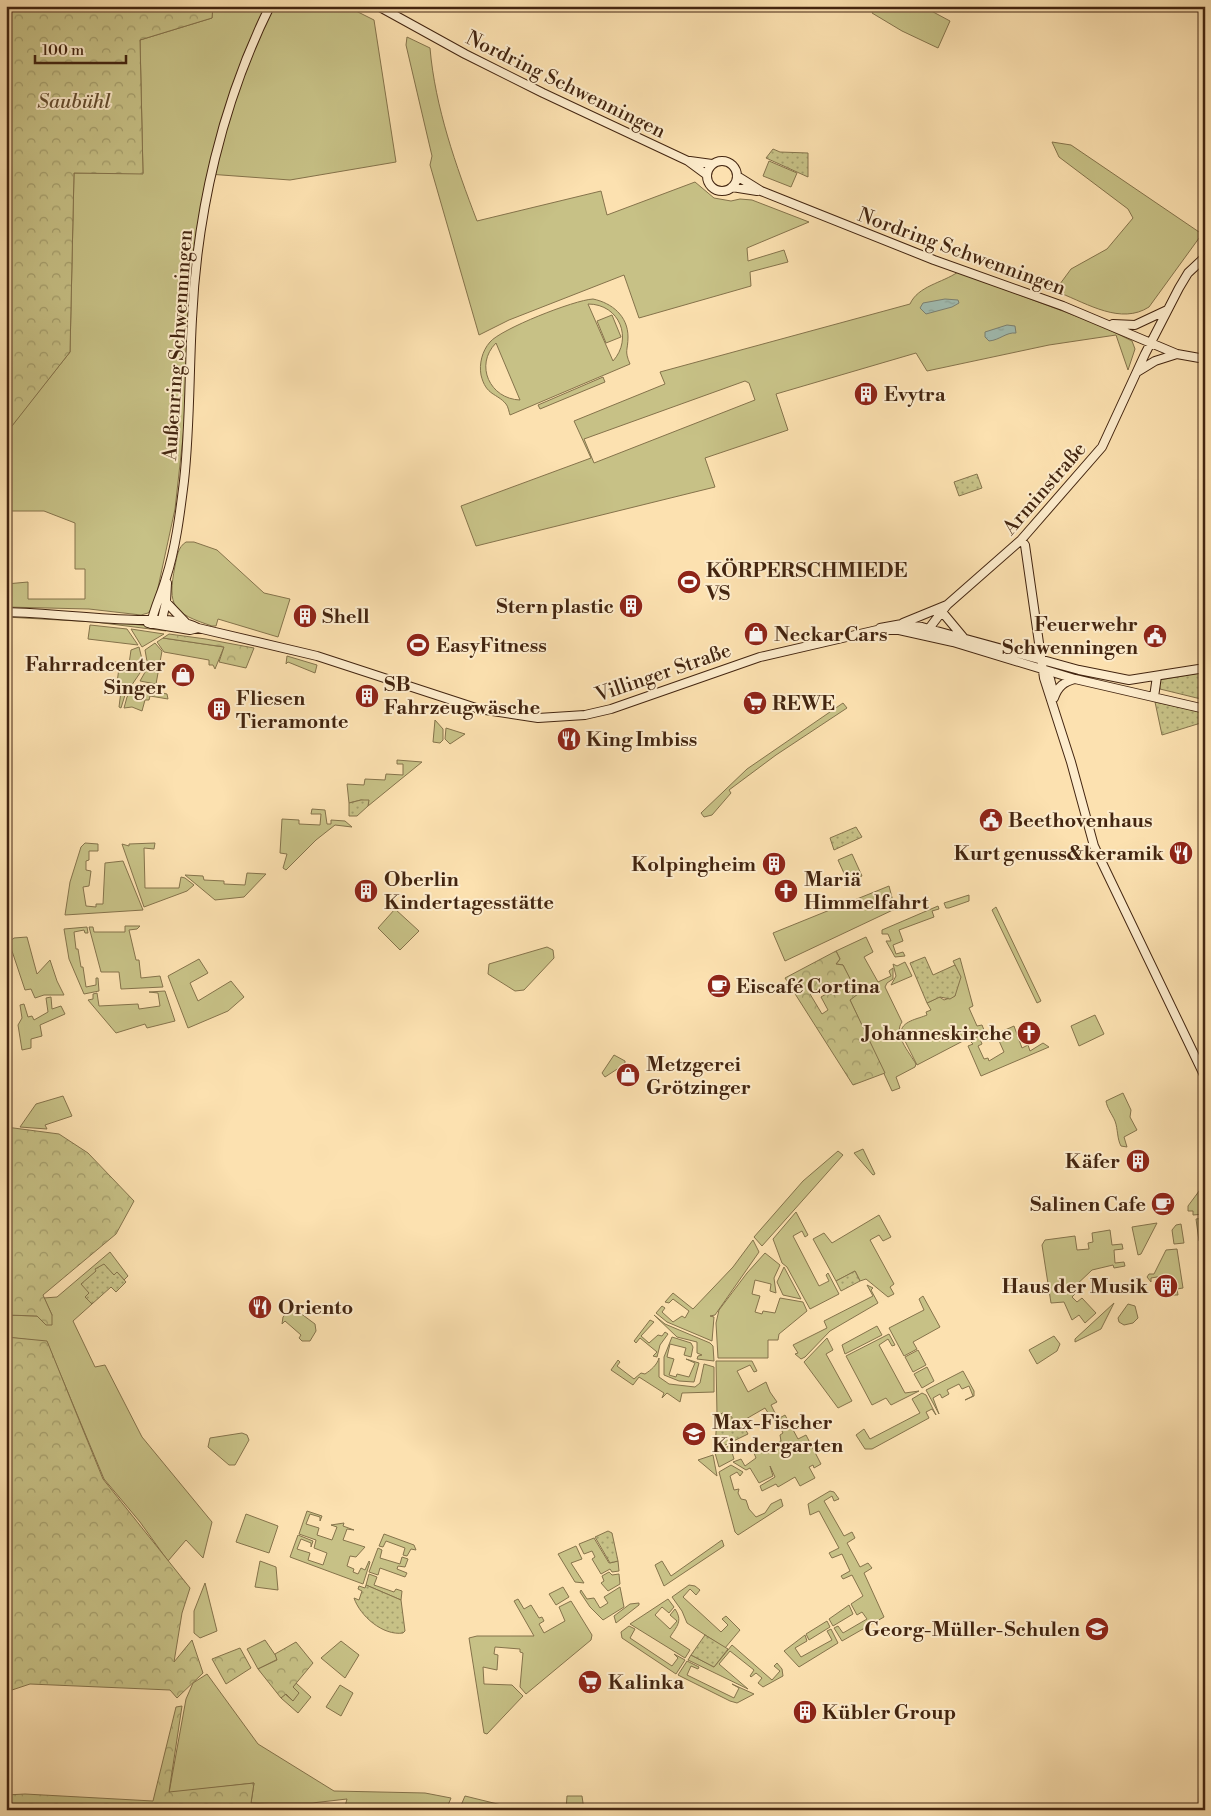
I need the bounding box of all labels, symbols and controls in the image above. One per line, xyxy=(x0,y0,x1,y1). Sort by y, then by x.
street label: Nordring Schwenningen xyxy=(461,26,669,145)
scale bar xyxy=(35,32,126,64)
text: 100 m xyxy=(42,41,84,60)
park label: Saubühl xyxy=(37,90,111,115)
street label: Nordring Schwenningen xyxy=(854,203,1069,302)
street label: Außenring Schwenningen xyxy=(158,229,199,463)
building icon: Evytra xyxy=(853,381,879,407)
place label: Evytra xyxy=(884,383,946,408)
street label: Arminstraße xyxy=(997,437,1092,541)
place label: KÖRPERSCHMIEDE VS xyxy=(705,558,908,607)
sports icon: KÖRPERSCHMIEDE VS xyxy=(676,569,702,595)
building icon: Stern plastic xyxy=(618,593,644,619)
place label: Stern plastic xyxy=(496,595,614,620)
building icon: Shell xyxy=(292,603,318,629)
place label: Shell xyxy=(322,605,370,630)
place label: Feuerwehr Schwenningen xyxy=(1002,613,1139,661)
shop icon: NeckarCars xyxy=(743,621,769,647)
place label: NeckarCars xyxy=(774,623,888,648)
public building icon: Feuerwehr Schwenningen xyxy=(1142,623,1168,649)
sports icon: EasyFitness xyxy=(405,632,431,658)
place label: EasyFitness xyxy=(436,634,547,659)
street label: Villinger Straße xyxy=(591,639,735,709)
place label: Fahrradcenter Singer xyxy=(25,653,166,701)
shop icon: Fahrradcenter Singer xyxy=(170,662,196,688)
place label: SB Fahrzeugwäsche xyxy=(384,673,540,721)
building icon: SB Fahrzeugwäsche xyxy=(354,683,380,709)
place label: Fliesen Tieramonte xyxy=(236,687,349,735)
supermarket icon: REWE xyxy=(742,690,768,716)
place label: REWE xyxy=(772,692,835,717)
building icon: Fliesen Tieramonte xyxy=(206,696,232,722)
restaurant icon: King Imbiss xyxy=(556,726,582,752)
place label: King Imbiss xyxy=(586,728,697,753)
public building icon: Beethovenhaus xyxy=(978,807,1004,833)
place label: Beethovenhaus xyxy=(1008,809,1153,834)
restaurant icon: Kurt genuss&keramik xyxy=(1168,840,1194,866)
place label: Kurt genuss&keramik xyxy=(954,842,1165,867)
building icon: Kolpingheim xyxy=(761,851,787,877)
place label: Kolpingheim xyxy=(631,853,756,878)
place label: Oberlin Kindertagesstätte xyxy=(384,868,554,916)
place label: Mariä Himmelfahrt xyxy=(804,868,930,916)
building icon: Oberlin Kindertagesstätte xyxy=(353,878,379,904)
church icon: Mariä Himmelfahrt xyxy=(773,878,799,904)
cafe icon: Eiscafé Cortina xyxy=(706,973,732,999)
place label: Eiscafé Cortina xyxy=(736,975,880,1000)
church icon: Johanneskirche xyxy=(1016,1020,1042,1046)
place label: Johanneskirche xyxy=(860,1022,1012,1047)
place label: Metzgerei Grötzinger xyxy=(646,1053,751,1101)
shop icon: Metzgerei Grötzinger xyxy=(615,1062,641,1088)
building icon: Käfer xyxy=(1125,1148,1151,1174)
place label: Käfer xyxy=(1065,1150,1120,1175)
cafe icon: Salinen Cafe xyxy=(1150,1191,1176,1217)
place label: Salinen Cafe xyxy=(1030,1193,1146,1218)
building icon: Haus der Musik xyxy=(1153,1273,1179,1299)
place label: Haus der Musik xyxy=(1002,1275,1149,1300)
restaurant icon: Oriento xyxy=(247,1294,273,1320)
place label: Oriento xyxy=(278,1296,353,1321)
place label: Max-Fischer Kindergarten xyxy=(712,1411,844,1459)
school or university icon: Max-Fischer Kindergarten xyxy=(681,1421,707,1447)
school or university icon: Georg-Müller-Schulen xyxy=(1084,1616,1110,1642)
place label: Georg-Müller-Schulen xyxy=(864,1618,1081,1643)
supermarket icon: Kalinka xyxy=(577,1669,603,1695)
place label: Kalinka xyxy=(608,1671,684,1696)
building icon: Kübler Group xyxy=(792,1699,818,1725)
place label: Kübler Group xyxy=(822,1701,956,1726)

